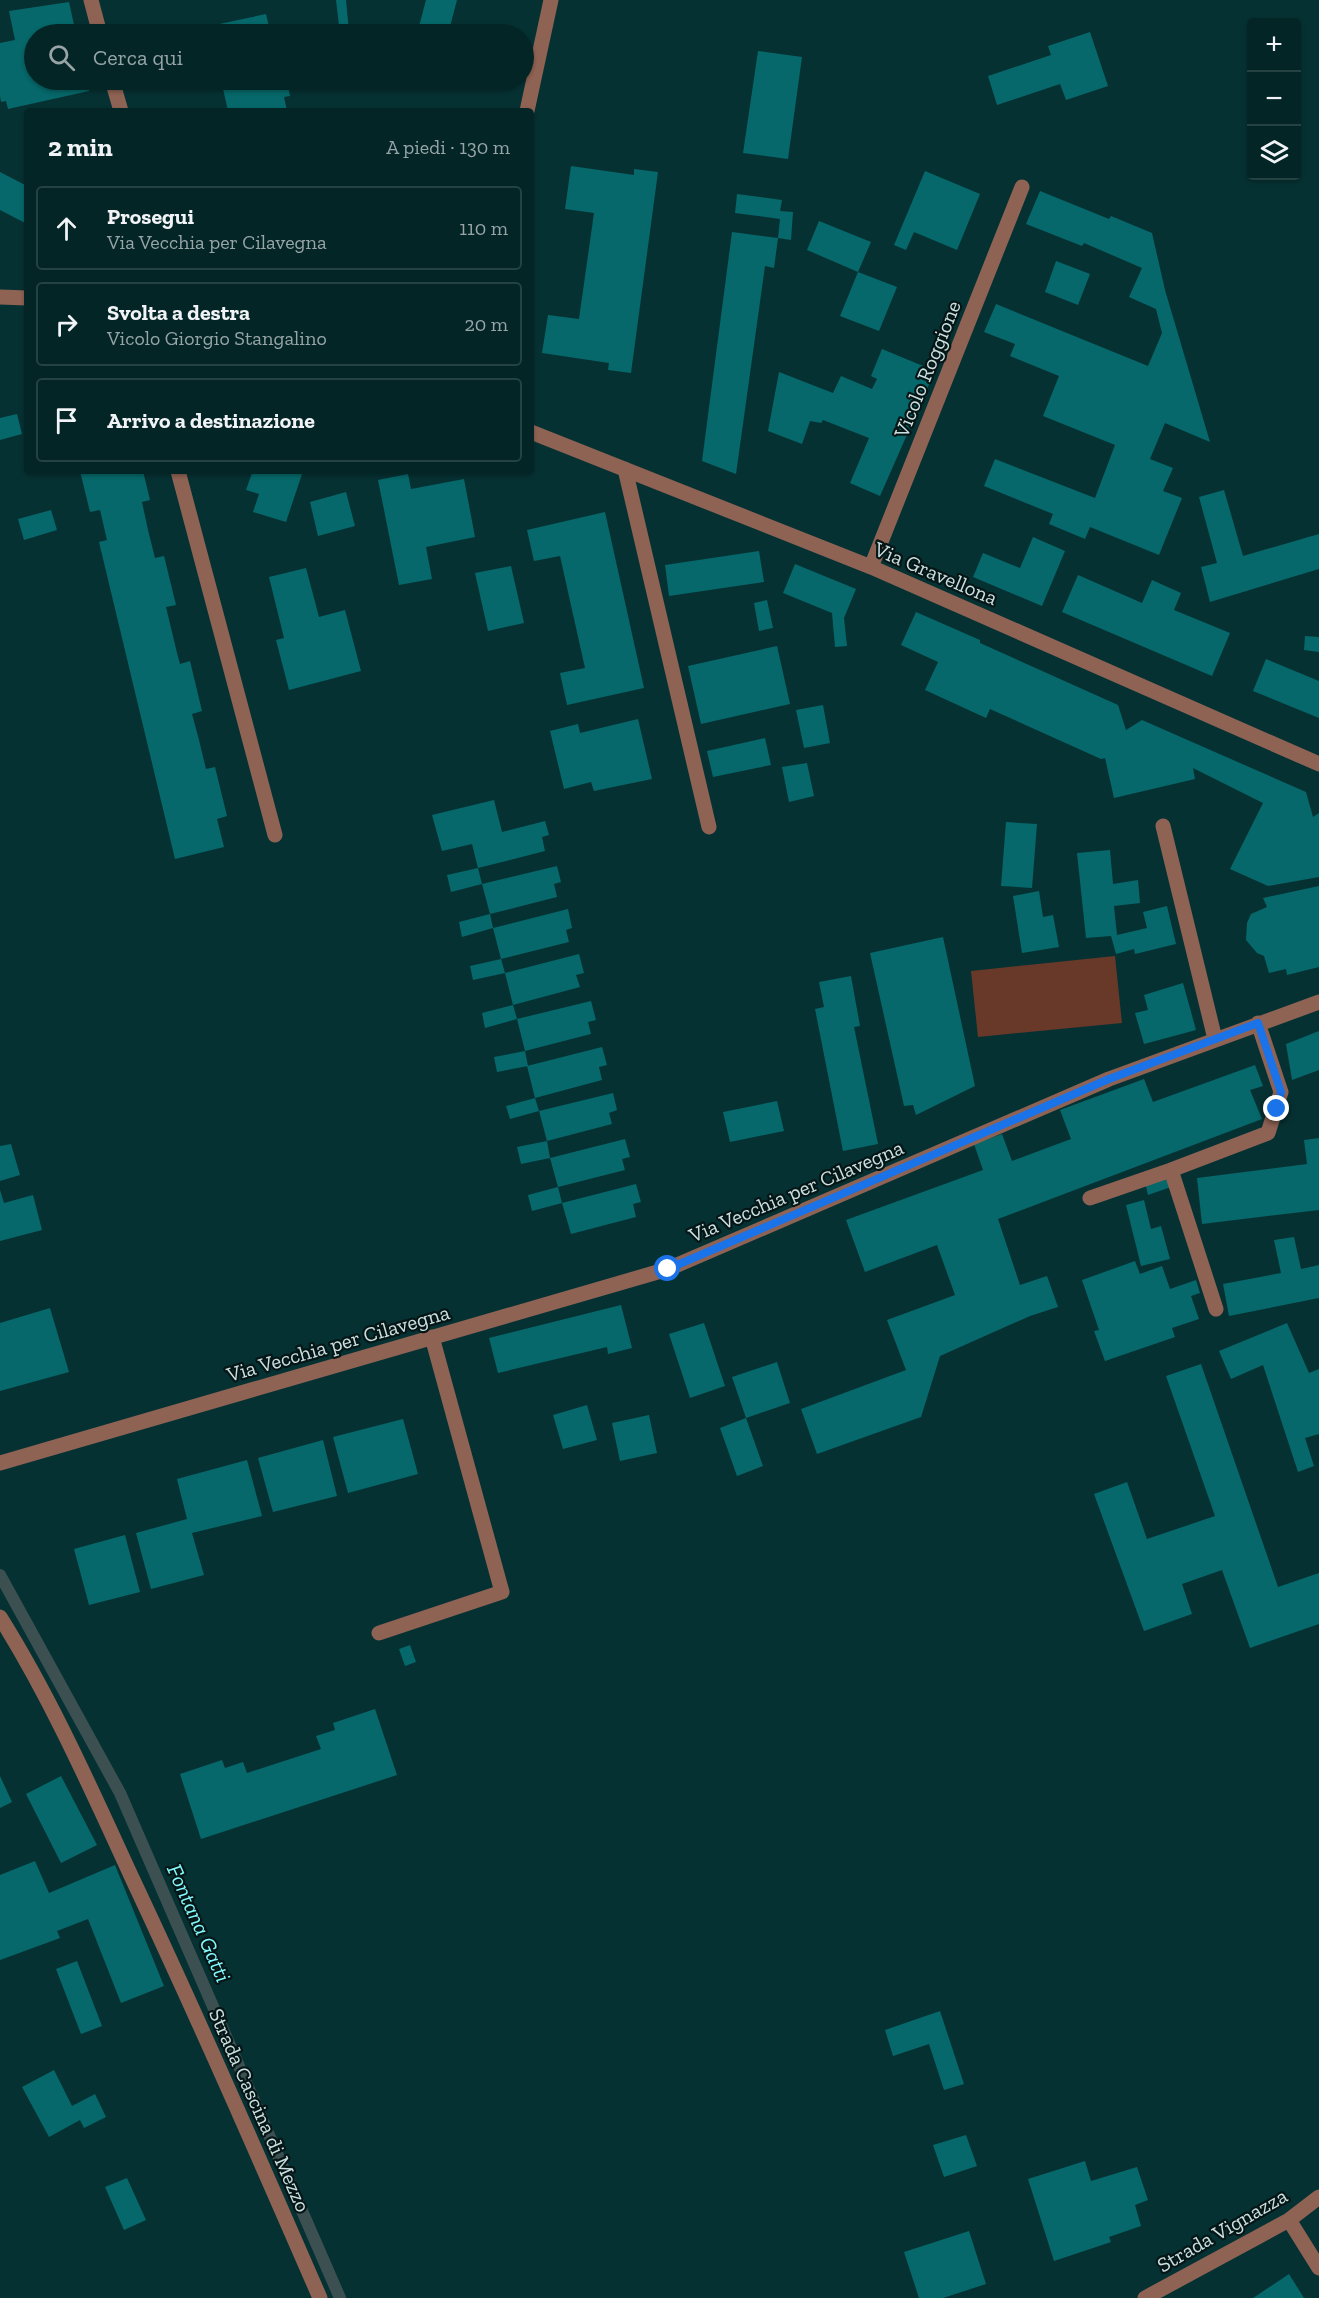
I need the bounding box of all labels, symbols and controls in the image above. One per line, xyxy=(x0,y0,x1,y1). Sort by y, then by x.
map controls xyxy=(1247,18,1301,180)
button: + xyxy=(1247,18,1301,72)
search box xyxy=(24,24,534,90)
icon: search xyxy=(45,41,78,74)
text: Cerca qui xyxy=(93,44,183,71)
button: − xyxy=(1247,72,1301,126)
button: layers xyxy=(1247,126,1301,180)
text: 2 min xyxy=(48,131,113,163)
text: A piedi · 130 m xyxy=(386,135,510,159)
text: Prosegui xyxy=(107,203,194,230)
icon: ahead xyxy=(50,212,83,245)
text: 110 m xyxy=(459,216,508,240)
text: Via Vecchia per Cilavegna xyxy=(107,230,327,254)
street label: Vicolo Roggione xyxy=(888,297,966,442)
text: Svolta a destra xyxy=(107,299,250,326)
icon: right xyxy=(50,308,83,341)
text: 20 m xyxy=(464,312,508,336)
text: Vicolo Giorgio Stangalino xyxy=(107,326,327,350)
icon: arrive xyxy=(50,404,83,437)
text: Arrivo a destinazione xyxy=(107,407,315,434)
street label: Via Gravellona xyxy=(870,535,1001,610)
route end xyxy=(1263,1095,1289,1121)
street label: Via Vecchia per Cilavegna xyxy=(684,1134,907,1248)
route start xyxy=(654,1255,680,1281)
street label: Via Vecchia per Cilavegna xyxy=(223,1299,452,1387)
water label: Fontana Gatti xyxy=(161,1860,237,1986)
street label: Strada Cascina di Mezzo xyxy=(204,2004,316,2216)
street label: Strada Vignazza xyxy=(1153,2183,1291,2277)

